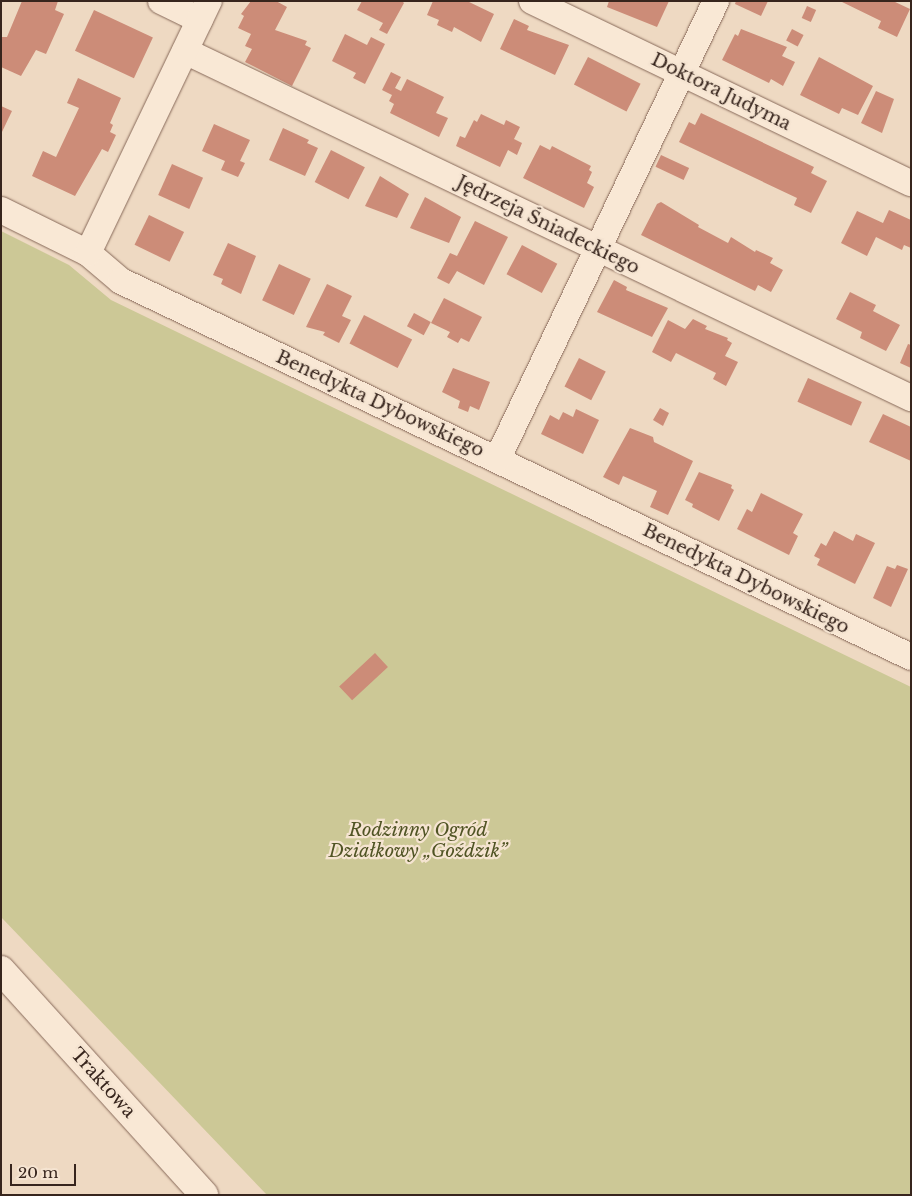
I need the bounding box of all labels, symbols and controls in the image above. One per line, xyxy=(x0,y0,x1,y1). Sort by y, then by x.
street label: Doktora Judyma xyxy=(648,49,794,135)
street label: Jędrzeja Śniadeckiego xyxy=(453,171,643,279)
street label: Benedykta Dybowskiego xyxy=(272,346,488,462)
street label: Benedykta Dybowskiego xyxy=(639,519,853,639)
park label: Rodzinny Ogród Działkowy „Goździk” xyxy=(329,820,507,862)
street label: Traktowa xyxy=(66,1044,140,1122)
scale bar xyxy=(12,1154,79,1186)
text: 20 m xyxy=(18,1163,58,1182)

